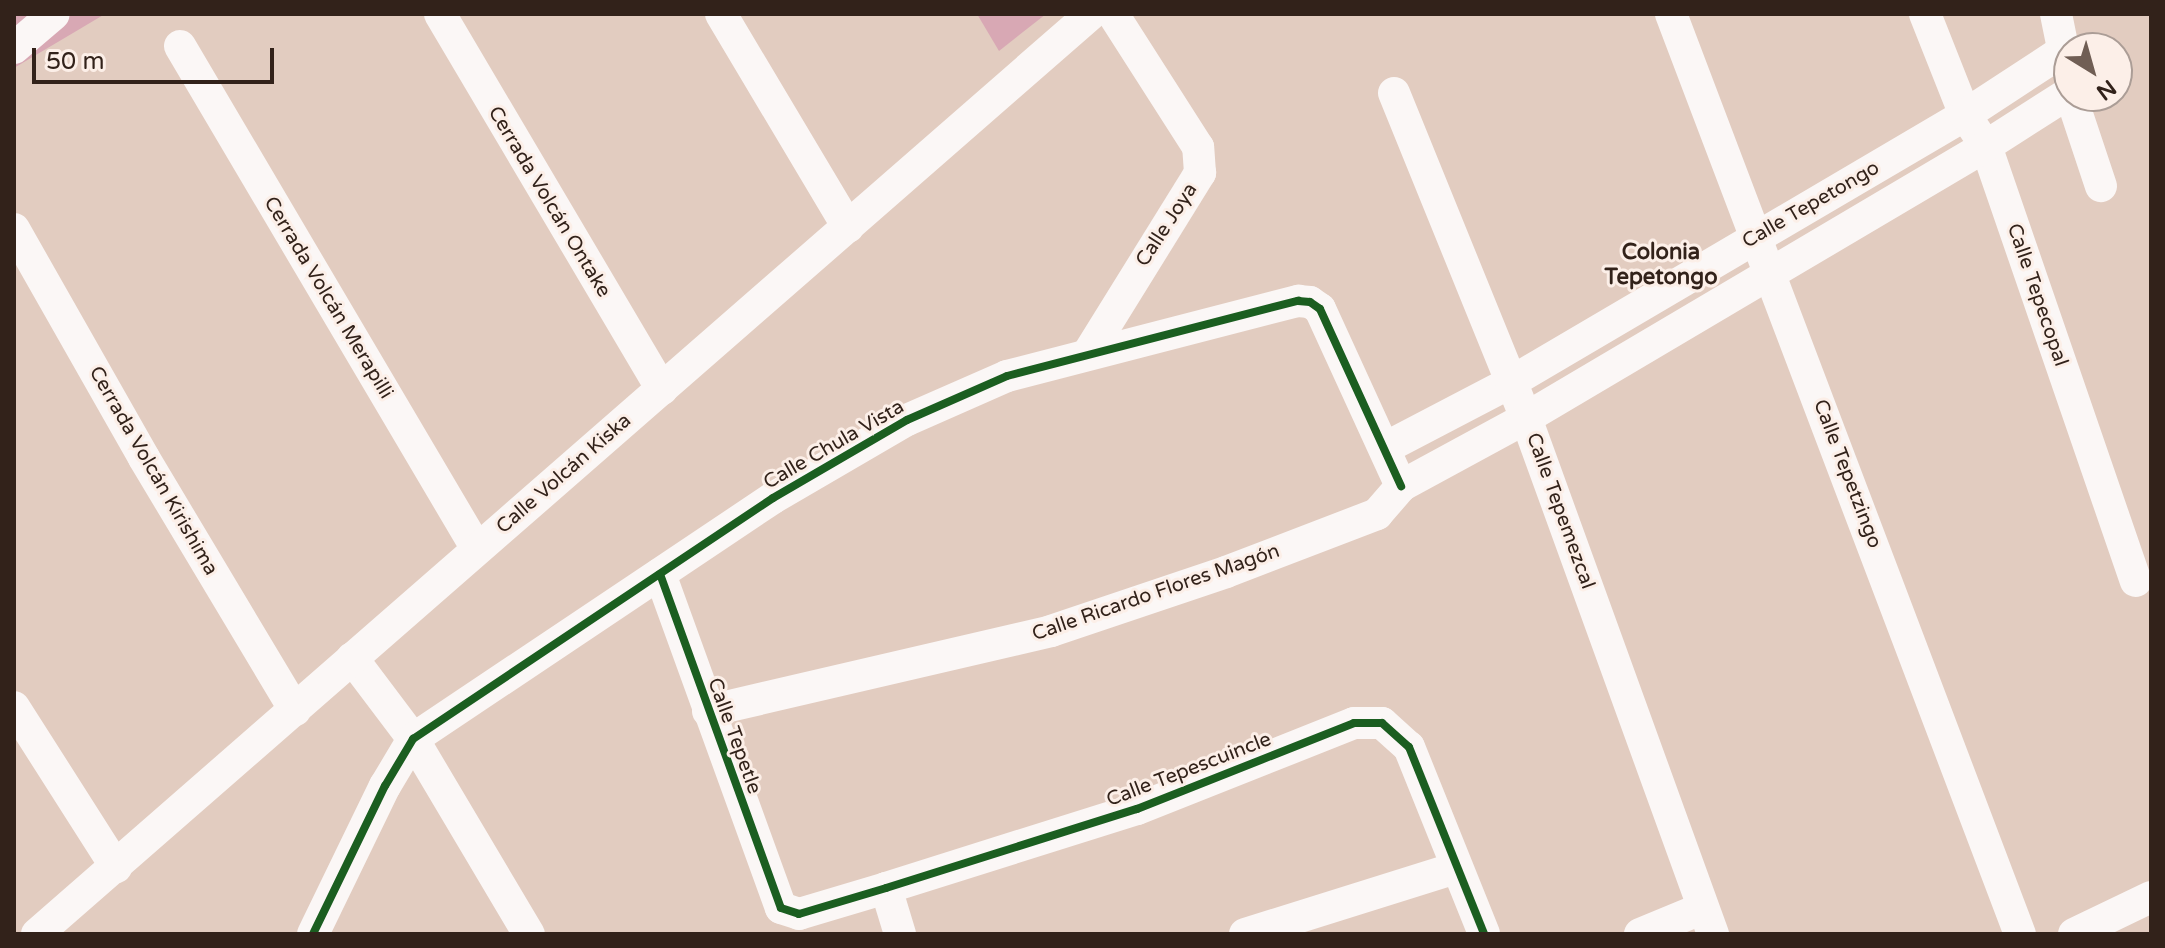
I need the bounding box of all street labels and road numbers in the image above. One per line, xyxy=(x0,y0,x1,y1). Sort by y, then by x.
street label: Cerrada Volcán Ontake xyxy=(482,102,616,302)
street label: Calle Tepetongo xyxy=(1738,156,1884,254)
street label: Calle Joya xyxy=(1131,179,1203,271)
street label: Cerrada Volcán Merapilli xyxy=(258,193,398,403)
street label: Calle Tepecopal xyxy=(2001,220,2073,370)
street label: Cerrada Volcán Kirishima xyxy=(83,362,223,580)
street label: Calle Chula Vista xyxy=(759,395,909,495)
street label: Calle Tepetzingo xyxy=(1808,396,1886,552)
street label: Calle Volcán Kiska xyxy=(492,409,636,539)
street label: Calle Tepemezcal xyxy=(1521,430,1599,592)
street label: Calle Ricardo Flores Magón xyxy=(1029,539,1283,647)
street label: Calle Tepetle xyxy=(702,675,766,797)
street label: Calle Tepescuincle xyxy=(1103,728,1275,812)

